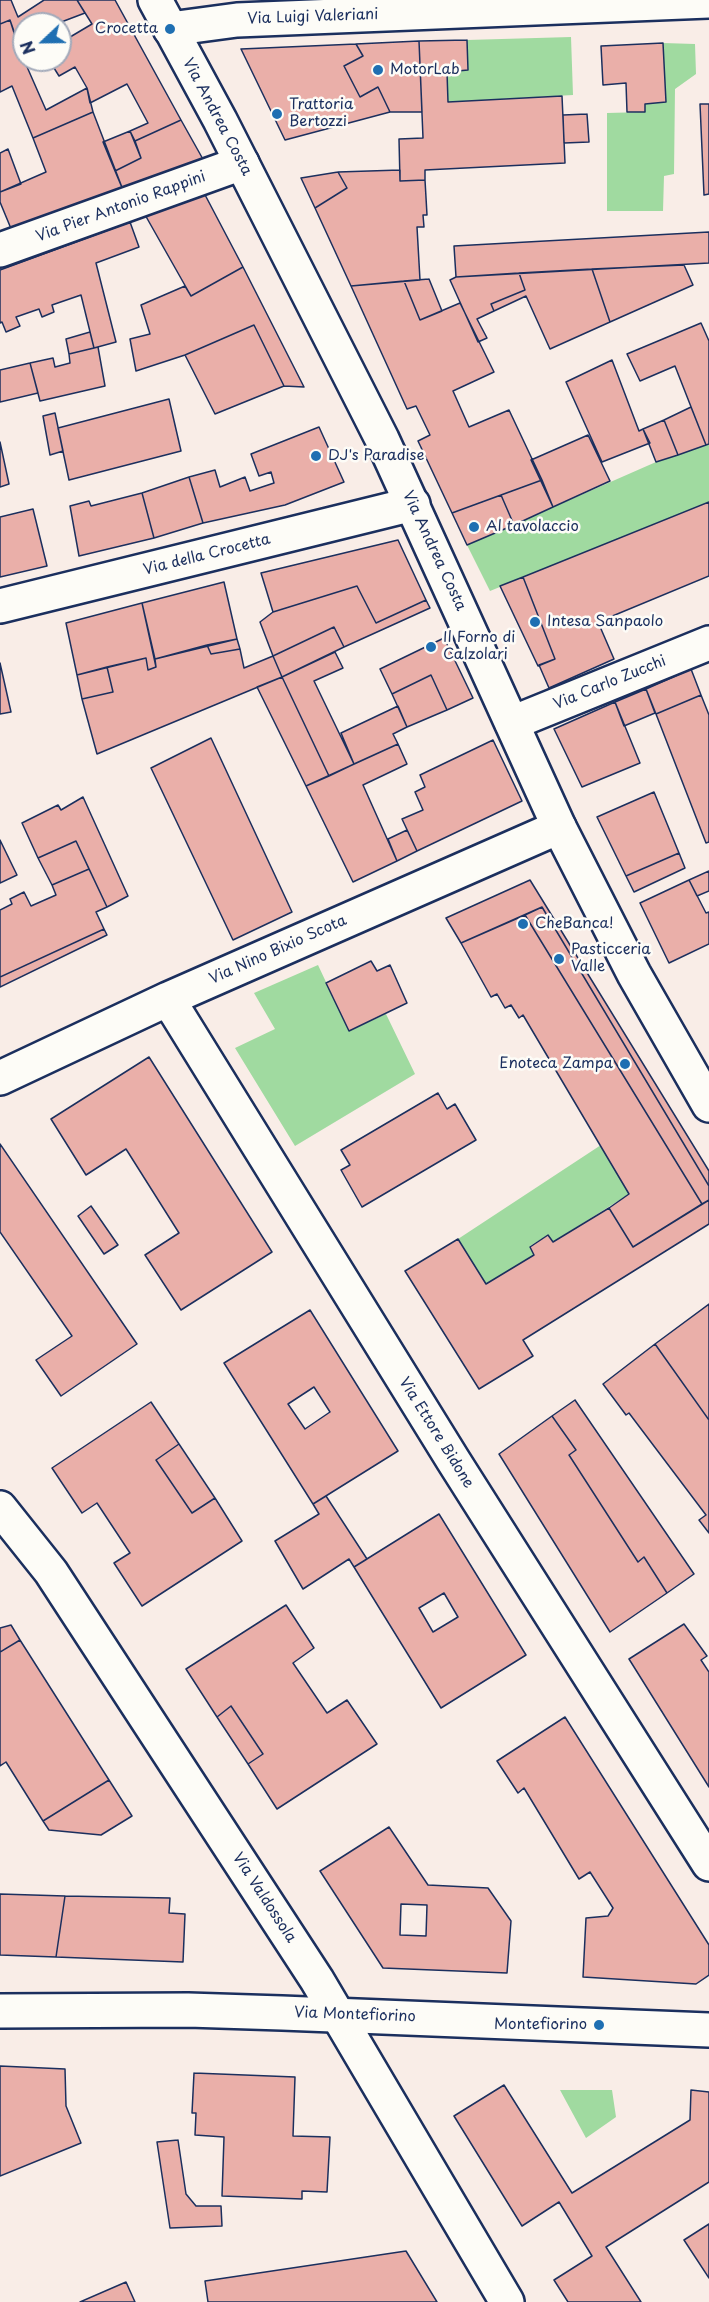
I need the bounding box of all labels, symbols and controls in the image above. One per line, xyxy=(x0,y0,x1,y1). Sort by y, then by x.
street label: Via Luigi Valeriani xyxy=(247,6,379,28)
north arrow xyxy=(12,12,72,72)
place label: Crocetta xyxy=(95,20,158,38)
marker: Crocetta xyxy=(163,22,177,36)
text: N xyxy=(14,38,41,58)
street label: Via Andrea Costa xyxy=(179,55,255,179)
place label: MotorLab xyxy=(390,61,460,79)
marker: MotorLab xyxy=(371,63,385,77)
place label: Trattoria Bertozzi xyxy=(289,96,353,131)
marker: Trattoria Bertozzi xyxy=(270,107,284,121)
street label: Via Pier Antonio Rappini xyxy=(34,168,208,246)
place label: DJ's Paradise xyxy=(328,447,424,465)
marker: DJ's Paradise xyxy=(309,449,323,463)
street label: Via Andrea Costa xyxy=(398,488,470,614)
place label: Al tavolaccio xyxy=(486,518,579,536)
marker: Al tavolaccio xyxy=(467,520,481,534)
street label: Via della Crocetta xyxy=(142,531,272,579)
place label: Intesa Sanpaolo xyxy=(547,613,663,631)
marker: Intesa Sanpaolo xyxy=(528,615,542,629)
place label: Il Forno di Calzolari xyxy=(443,629,515,664)
marker: Il Forno di Calzolari xyxy=(424,640,438,654)
street label: Via Carlo Zucchi xyxy=(551,652,669,714)
street label: Via Nino Bixio Scota xyxy=(207,912,349,988)
place label: CheBanca! xyxy=(535,915,613,933)
marker: CheBanca! xyxy=(516,917,530,931)
place label: Pasticceria Valle xyxy=(571,941,651,976)
marker: Pasticceria Valle xyxy=(552,952,566,966)
place label: Enoteca Zampa xyxy=(499,1055,613,1073)
marker: Enoteca Zampa xyxy=(618,1057,632,1071)
street label: Via Ettore Bidone xyxy=(395,1374,477,1492)
street label: Via Valdossola xyxy=(228,1850,300,1946)
street label: Via Montefiorino xyxy=(294,2004,416,2026)
place label: Montefiorino xyxy=(494,2016,587,2034)
marker: Montefiorino xyxy=(592,2018,606,2032)

